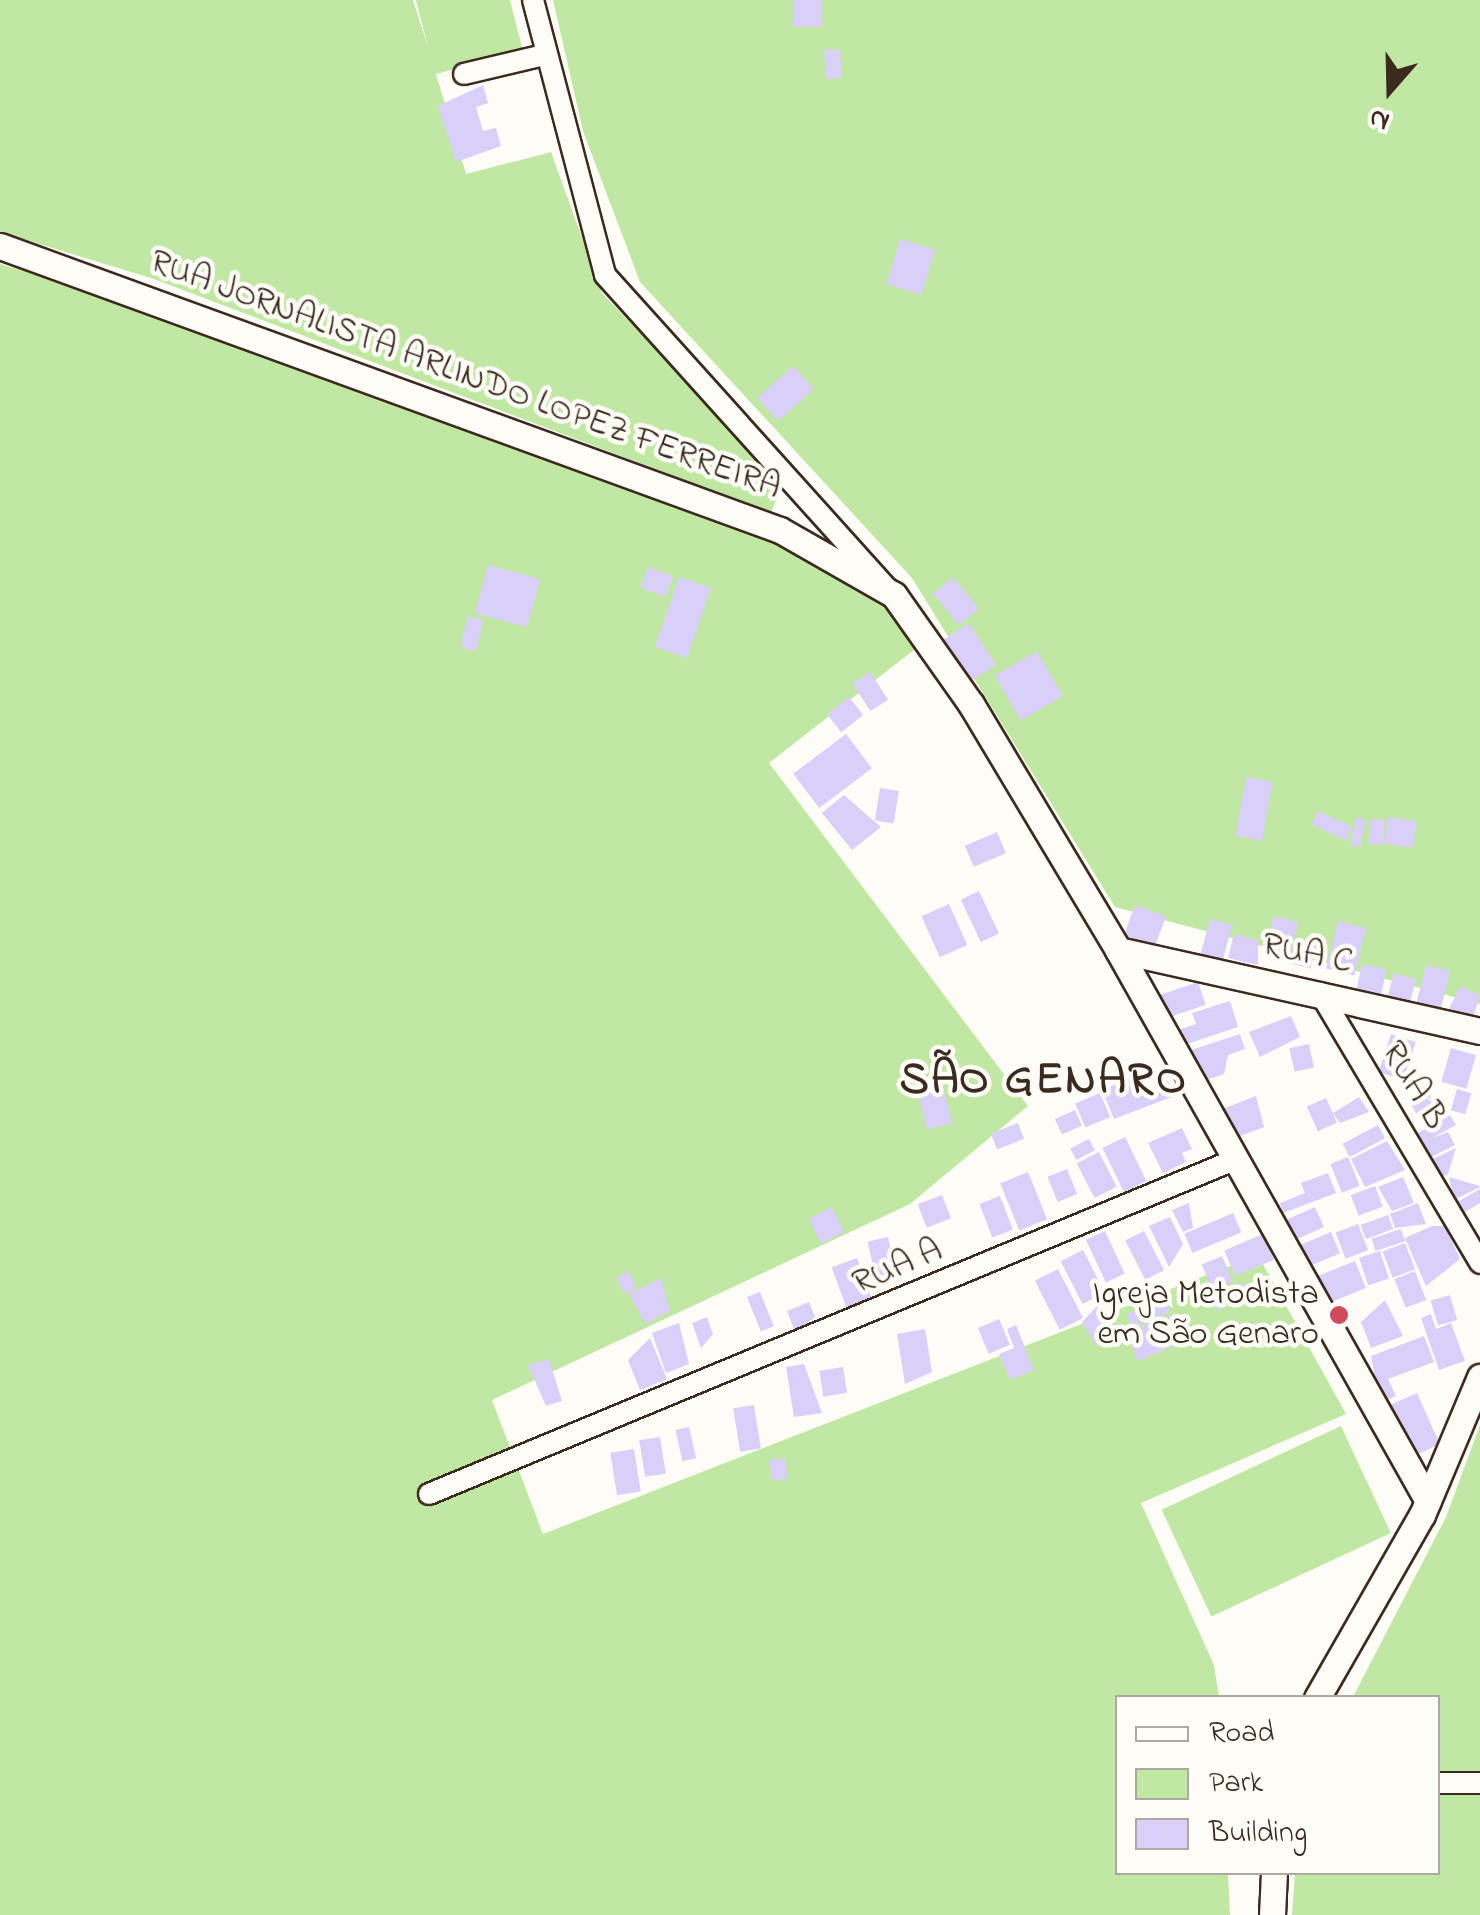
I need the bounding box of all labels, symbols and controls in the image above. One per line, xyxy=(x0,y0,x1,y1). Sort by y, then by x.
north arrow xyxy=(1340,40,1440,140)
text: N xyxy=(1364,96,1395,141)
street label: RUA JORNALISTA ARLINDO LOPEZ FERREIRA xyxy=(144,242,786,510)
street label: RUA C xyxy=(1258,925,1356,985)
street label: RUA B xyxy=(1370,1034,1456,1138)
district label: SÃO GENARO xyxy=(900,1055,1188,1109)
street label: RUA A xyxy=(847,1230,949,1306)
place label: Igreja Metodista em São Genaro xyxy=(1093,1274,1319,1356)
marker: Igreja Metodista em São Genaro xyxy=(1328,1304,1350,1326)
legend xyxy=(1115,1695,1440,1875)
text: Road xyxy=(1209,1712,1274,1756)
text: Park xyxy=(1209,1762,1263,1806)
text: Building xyxy=(1209,1812,1307,1856)

